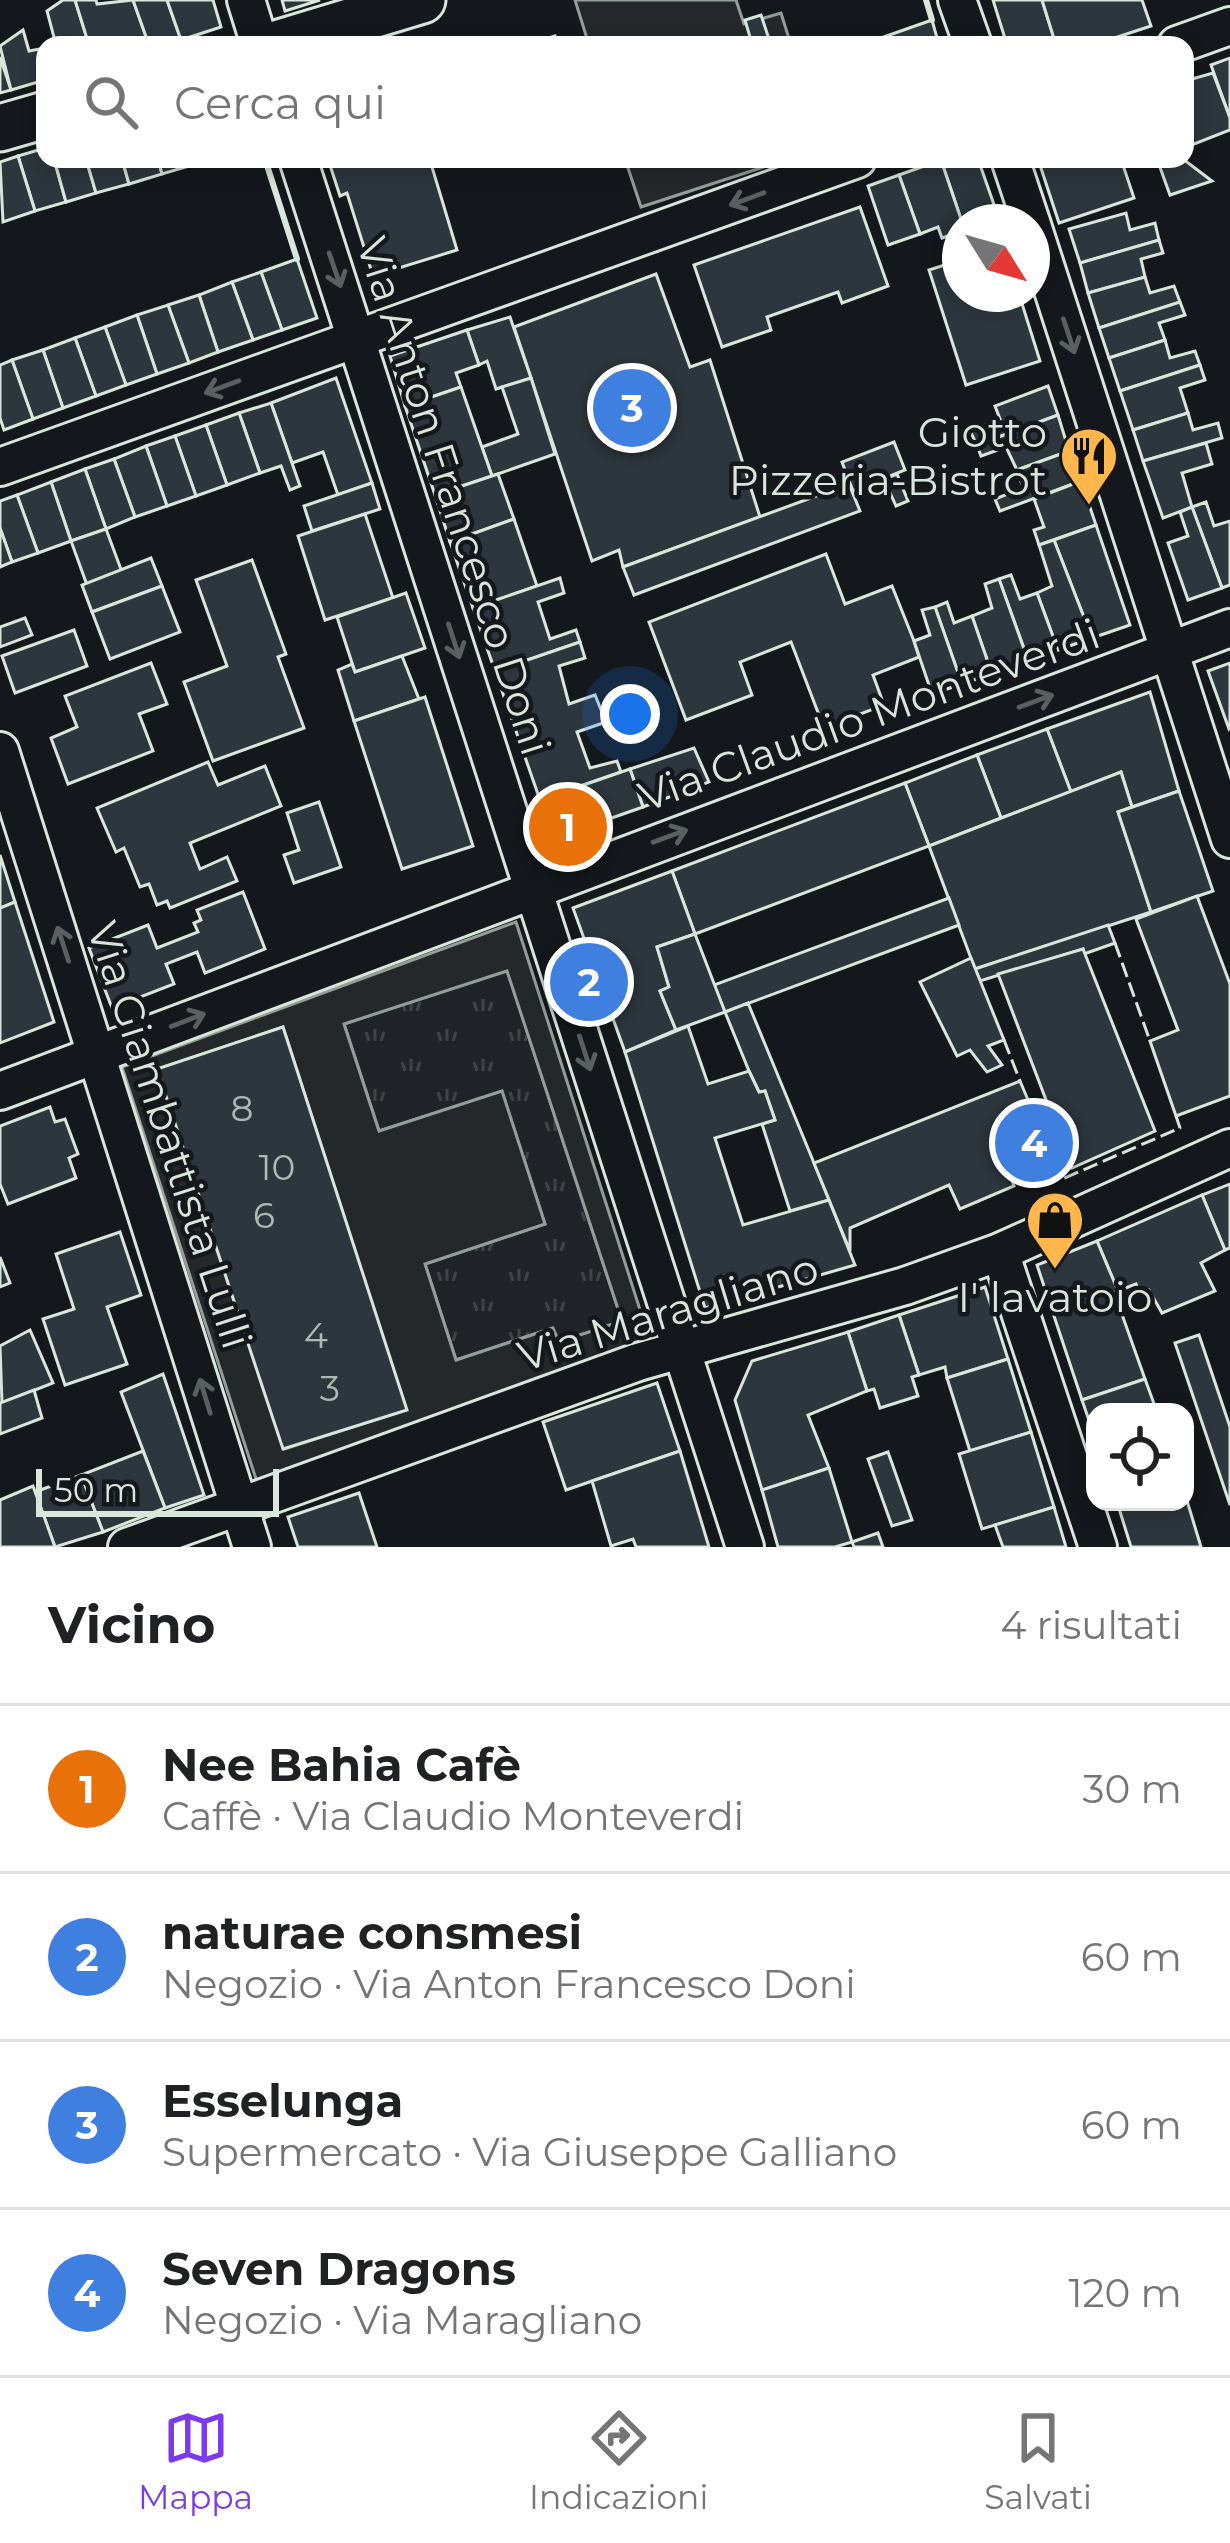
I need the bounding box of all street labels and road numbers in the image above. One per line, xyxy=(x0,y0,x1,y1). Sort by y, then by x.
street label: Via Anton Francesco Doni xyxy=(346,231,562,761)
street label: Via Claudio Monteverdi xyxy=(632,607,1106,823)
street label: Via Giambattista Lulli xyxy=(76,915,264,1355)
street label: Via Maragliano xyxy=(512,1242,824,1382)

